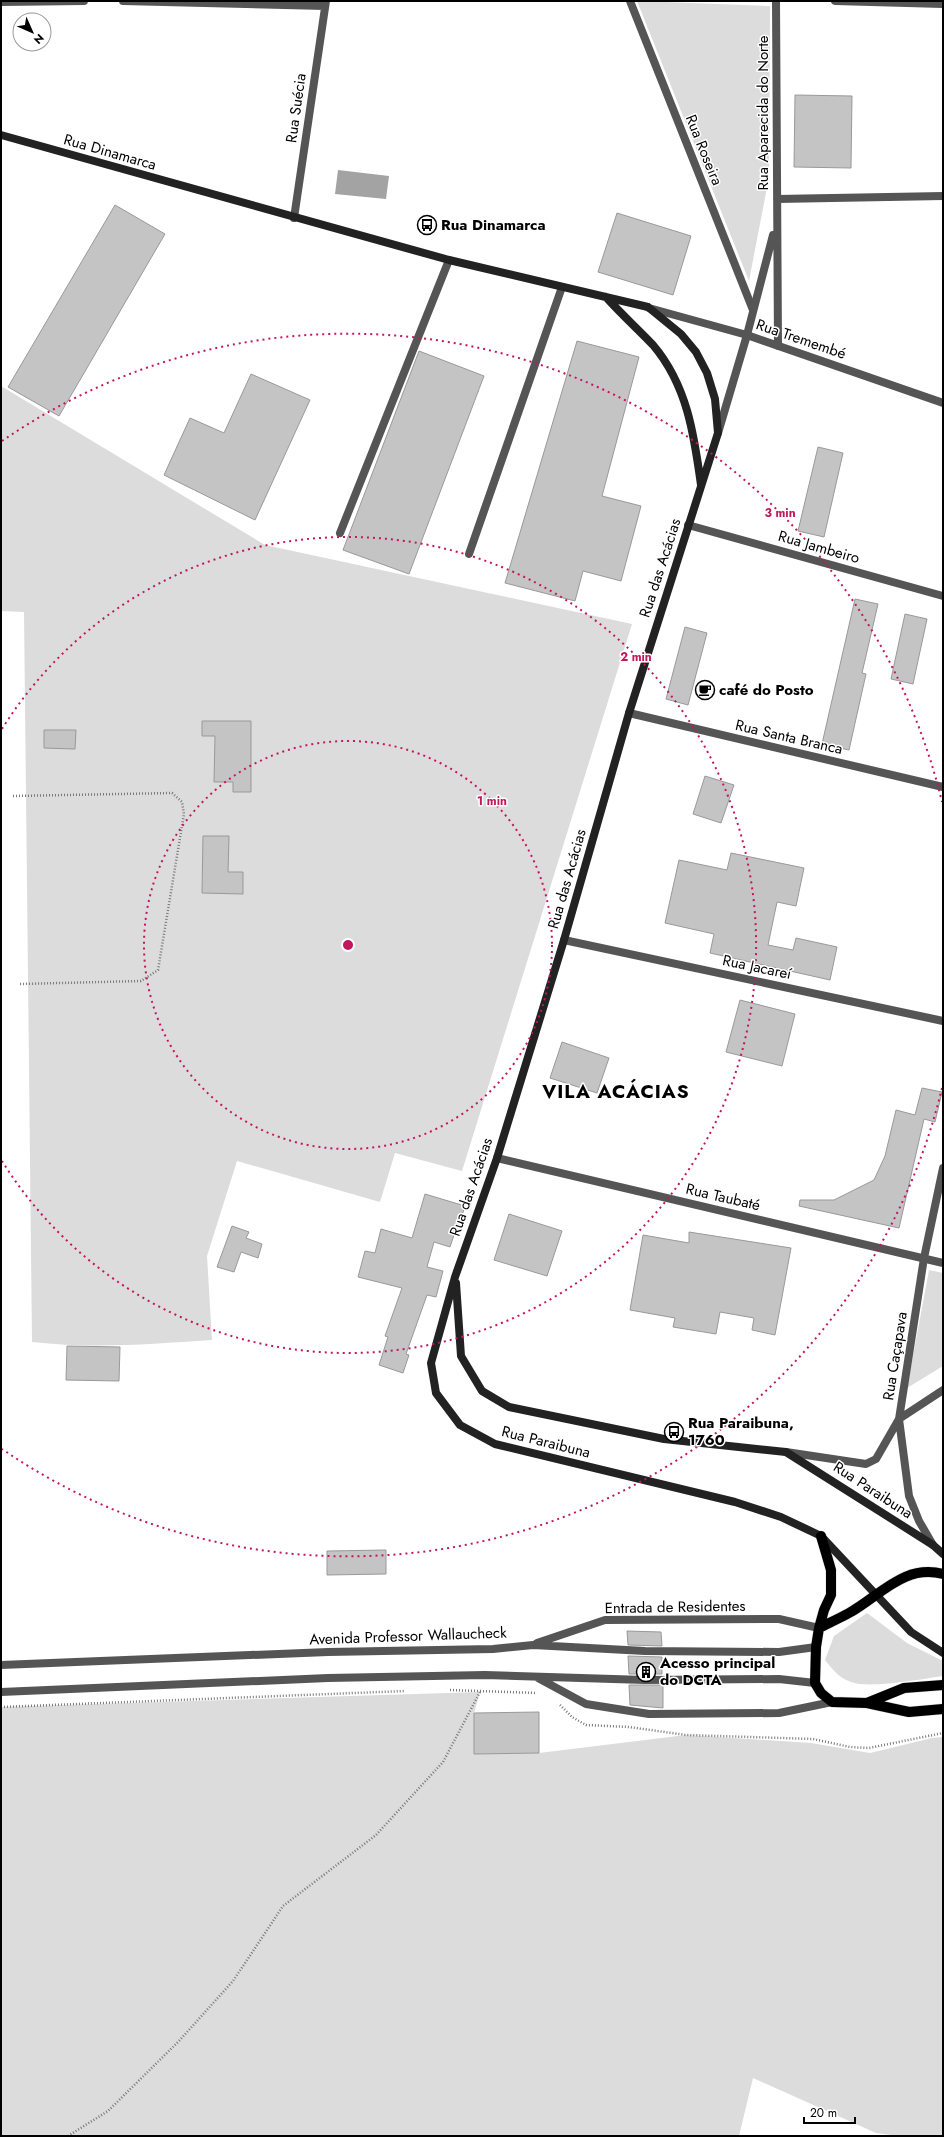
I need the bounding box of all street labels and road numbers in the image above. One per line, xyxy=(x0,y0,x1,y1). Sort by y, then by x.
street label: Rua Aparecida do Norte xyxy=(752,35,774,191)
street label: Rua Suécia xyxy=(280,72,312,144)
street label: Rua Roseira xyxy=(680,111,728,189)
street label: Rua Dinamarca xyxy=(61,128,159,176)
street label: Rua Tremembé xyxy=(753,313,849,365)
street label: Rua das Acácias xyxy=(634,516,686,620)
street label: Rua Jambeiro xyxy=(776,525,862,569)
street label: Rua Santa Branca xyxy=(733,714,845,760)
street label: Rua das Acácias xyxy=(542,826,592,932)
street label: Rua Jacareí xyxy=(721,949,794,985)
street label: Rua das Acácias xyxy=(444,1135,498,1239)
street label: Rua Taubaté xyxy=(684,1178,763,1216)
street label: Rua Caçapava xyxy=(877,1310,913,1402)
street label: Rua Paraibuna xyxy=(499,1420,593,1464)
street label: Rua Paraibuna xyxy=(829,1456,917,1524)
street label: Entrada de Residentes xyxy=(604,1595,746,1619)
street label: Avenida Professor Wallaucheck xyxy=(309,1622,507,1650)

